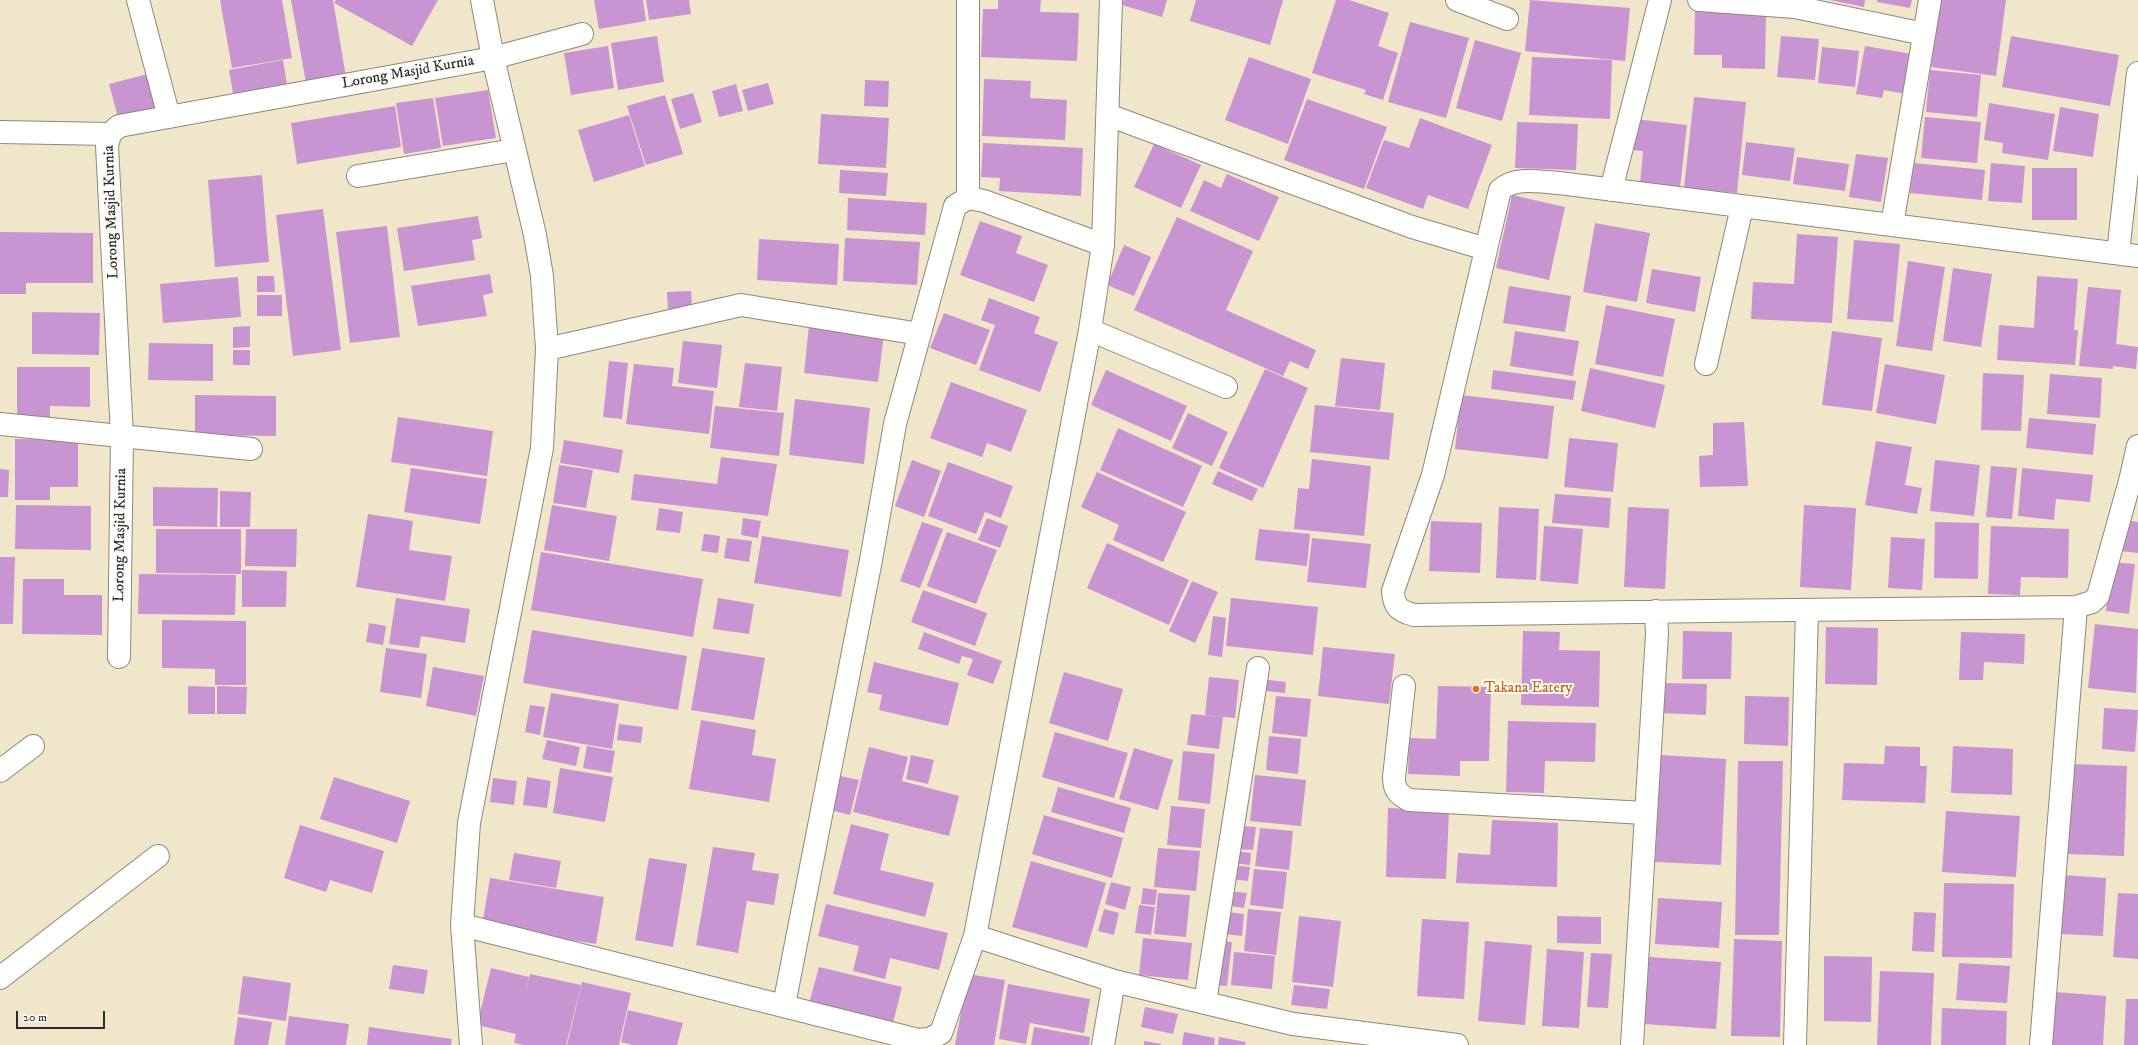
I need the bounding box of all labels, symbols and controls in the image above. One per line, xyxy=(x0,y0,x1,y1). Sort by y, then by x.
street label: Lorong Masjid Kurnia xyxy=(341,53,475,93)
street label: Lorong Masjid Kurnia xyxy=(101,145,123,279)
street label: Lorong Masjid Kurnia xyxy=(111,468,131,602)
place label: Takana Eatery xyxy=(1484,680,1572,698)
marker: Takana Eatery xyxy=(1471,684,1481,694)
scale bar xyxy=(18,1003,107,1029)
text: 20 m xyxy=(23,1010,47,1025)

